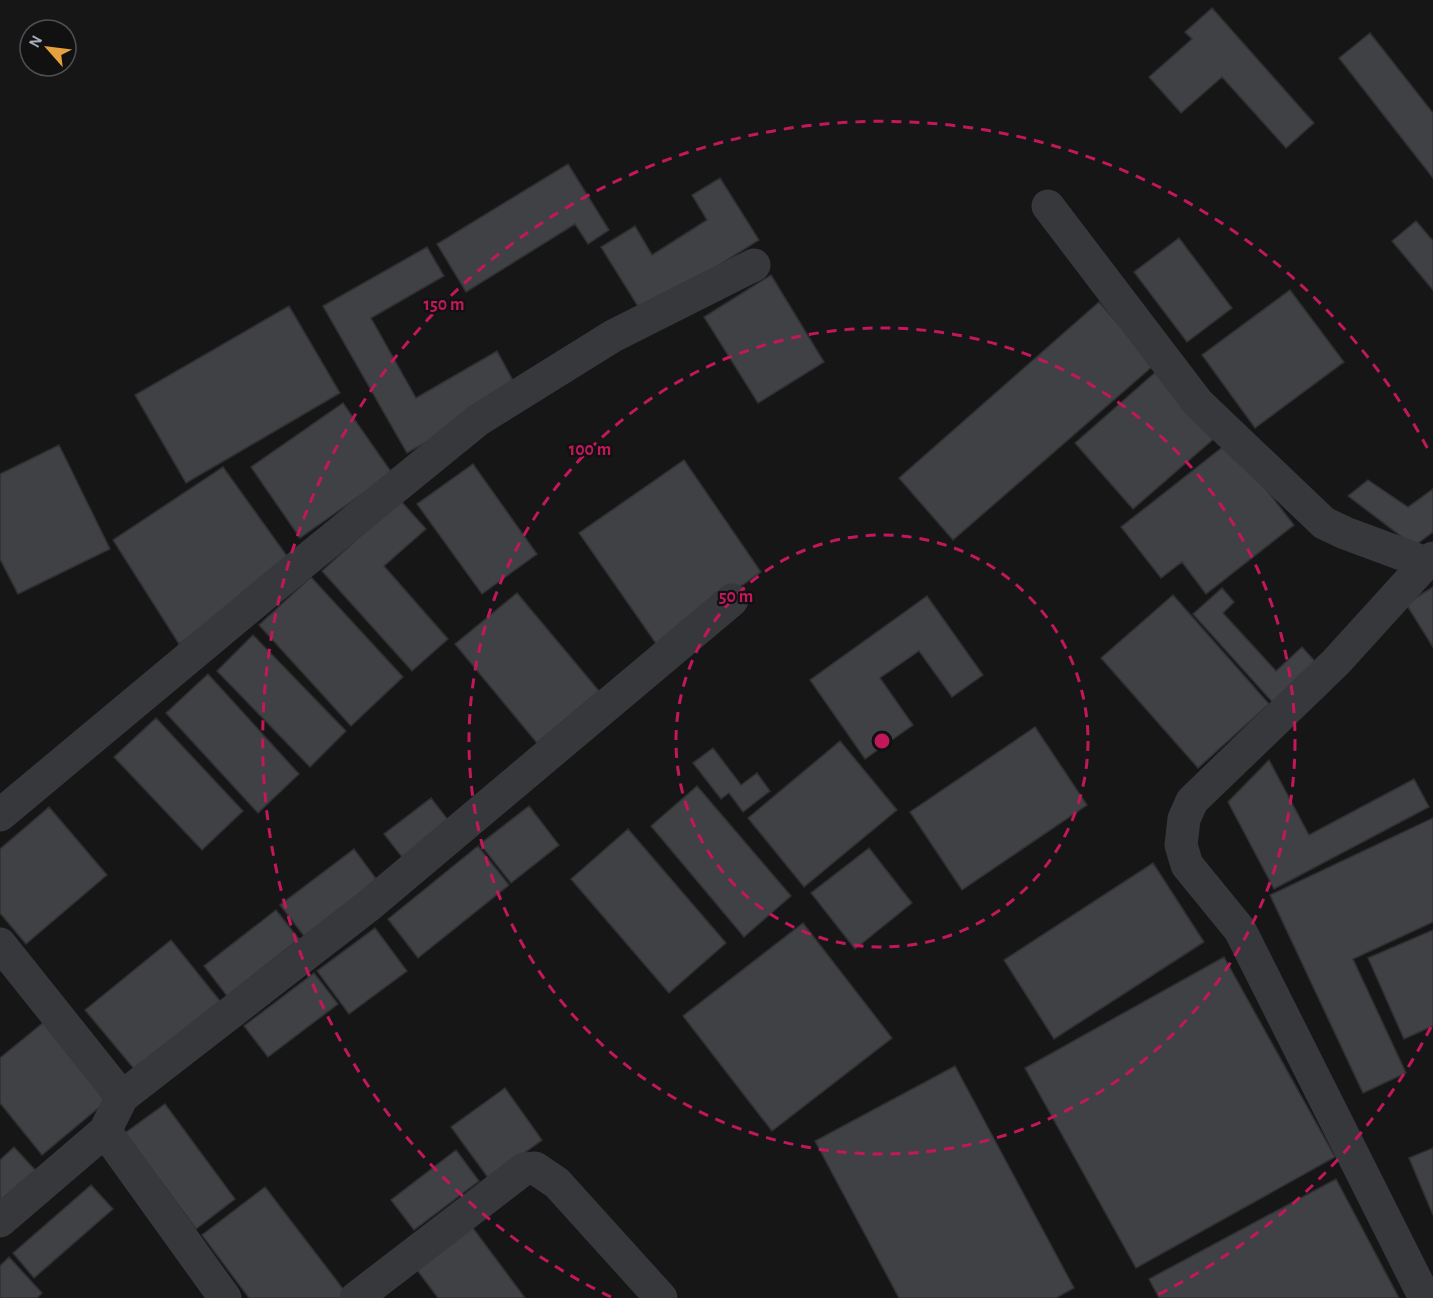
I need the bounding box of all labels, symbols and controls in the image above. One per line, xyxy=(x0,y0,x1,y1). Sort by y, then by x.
north arrow xyxy=(18,18,78,78)
text: N xyxy=(26,33,45,50)
text: 150 m xyxy=(424,296,464,314)
text: 100 m xyxy=(569,441,611,459)
text: 50 m xyxy=(719,588,753,606)
centre of rings xyxy=(872,731,892,751)

